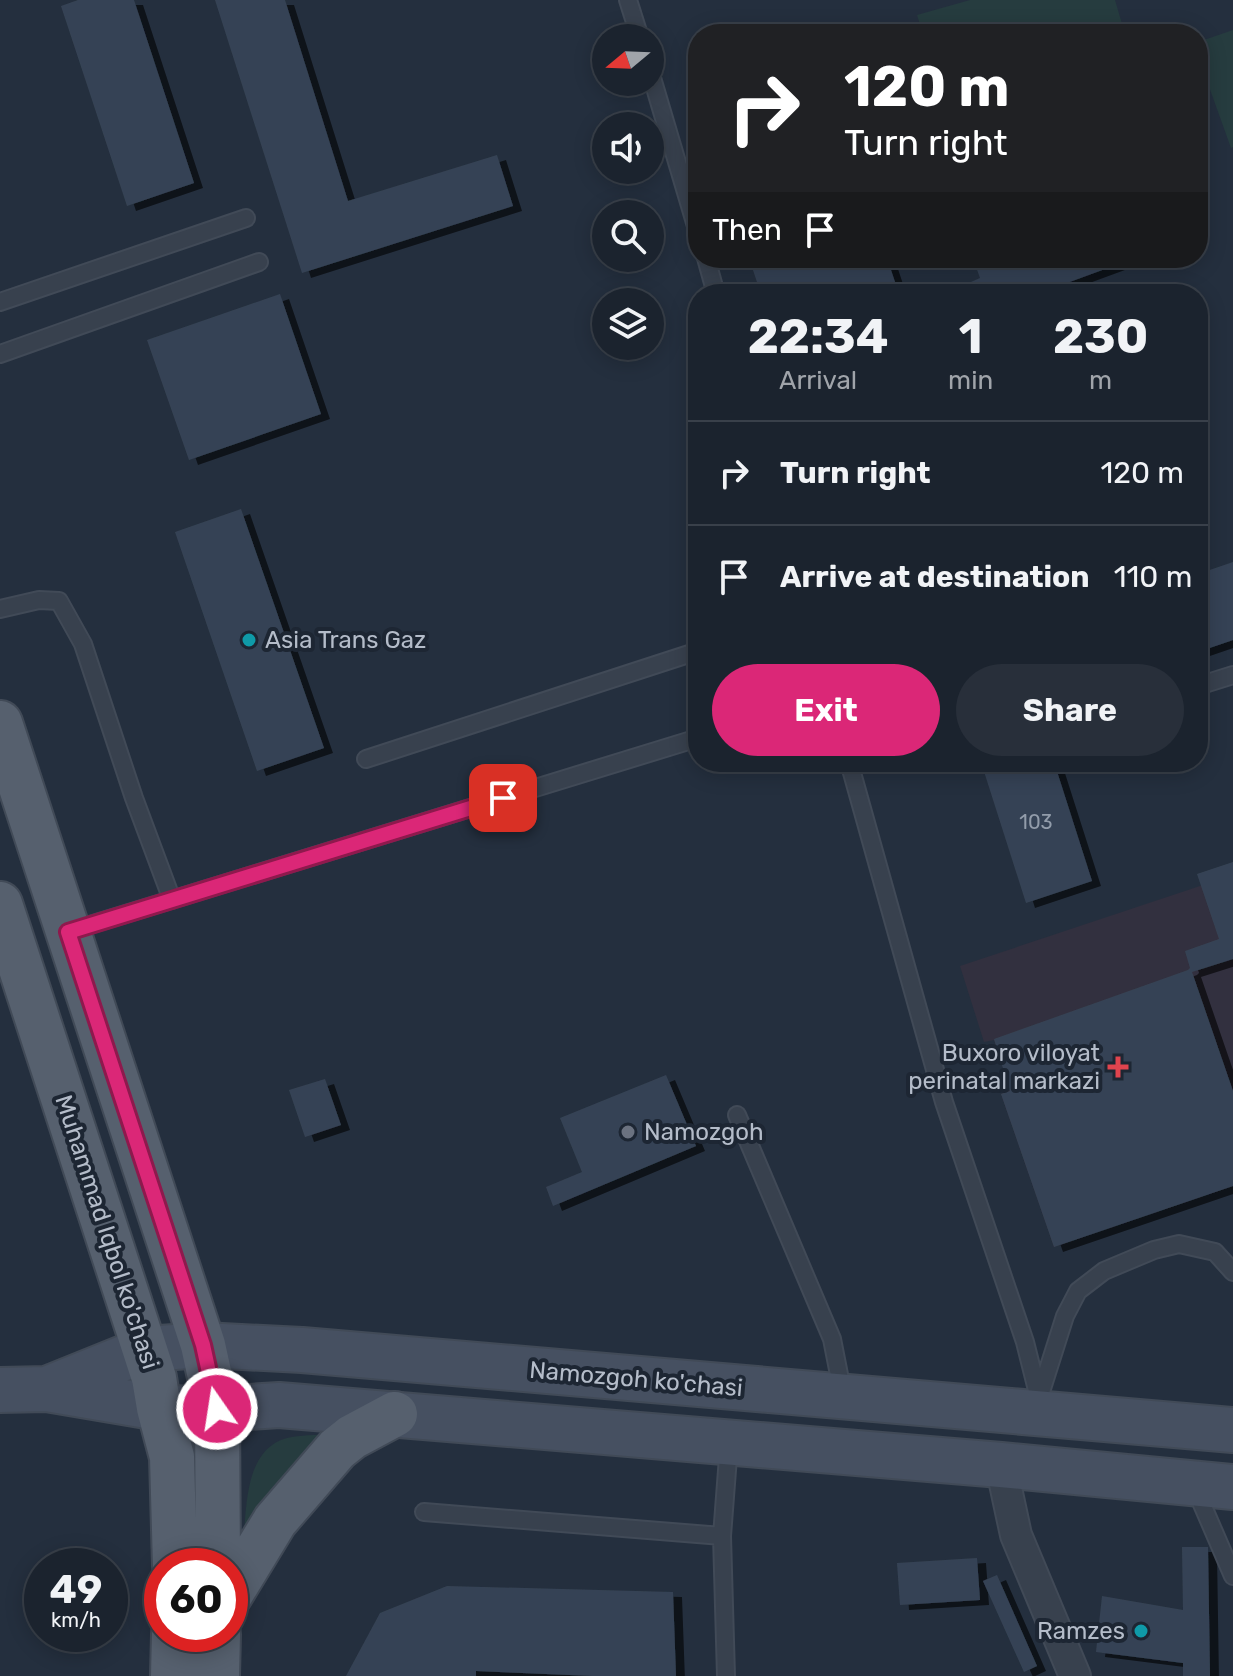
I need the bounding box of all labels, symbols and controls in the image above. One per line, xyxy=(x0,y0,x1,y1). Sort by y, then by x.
north arrow xyxy=(592,24,664,96)
map controls xyxy=(592,24,664,360)
text: 120 m xyxy=(844,54,1010,120)
icon: right xyxy=(712,56,816,160)
button: sound xyxy=(592,112,664,184)
text: Turn right xyxy=(844,121,1008,164)
button: search xyxy=(592,200,664,272)
icon: arrive xyxy=(798,208,842,252)
text: Then xyxy=(712,212,782,248)
button: layers xyxy=(592,288,664,360)
text: 22:34 xyxy=(748,308,888,365)
text: 1 xyxy=(959,308,983,365)
text: 230 xyxy=(1053,308,1148,365)
text: Arrival xyxy=(779,365,857,396)
text: min xyxy=(948,365,993,396)
text: m xyxy=(1089,365,1112,396)
icon: right xyxy=(712,451,756,495)
text: Turn right xyxy=(780,455,931,491)
text: 120 m xyxy=(1100,455,1184,491)
icon: arrive xyxy=(712,555,756,599)
text: Arrive at destination xyxy=(780,559,1090,595)
text: 110 m xyxy=(1114,559,1192,595)
place label: Asia Trans Gaz xyxy=(265,626,426,654)
marker: Asia Trans Gaz xyxy=(240,631,258,649)
button: Exit xyxy=(712,664,940,756)
button: Share xyxy=(956,664,1184,756)
pin xyxy=(469,764,537,832)
icon: arrive xyxy=(481,776,525,820)
house number: 103 xyxy=(1019,810,1053,834)
place label: Buxoro viloyat perinatal markazi xyxy=(908,1039,1100,1095)
marker: Buxoro viloyat perinatal markazi xyxy=(1107,1056,1129,1078)
street label: Muhammad Iqbol ko'chasi xyxy=(49,1091,165,1373)
place label: Namozgoh xyxy=(644,1118,764,1146)
marker: Namozgoh xyxy=(619,1123,637,1141)
street label: Namozgoh ko'chasi xyxy=(528,1356,744,1402)
position arrow xyxy=(175,1367,259,1451)
speed limit sign: 60 xyxy=(144,1548,248,1652)
text: 49 xyxy=(50,1566,102,1613)
text: km/h xyxy=(51,1608,101,1632)
place label: Ramzes xyxy=(1037,1617,1125,1645)
marker: Ramzes xyxy=(1132,1622,1150,1640)

